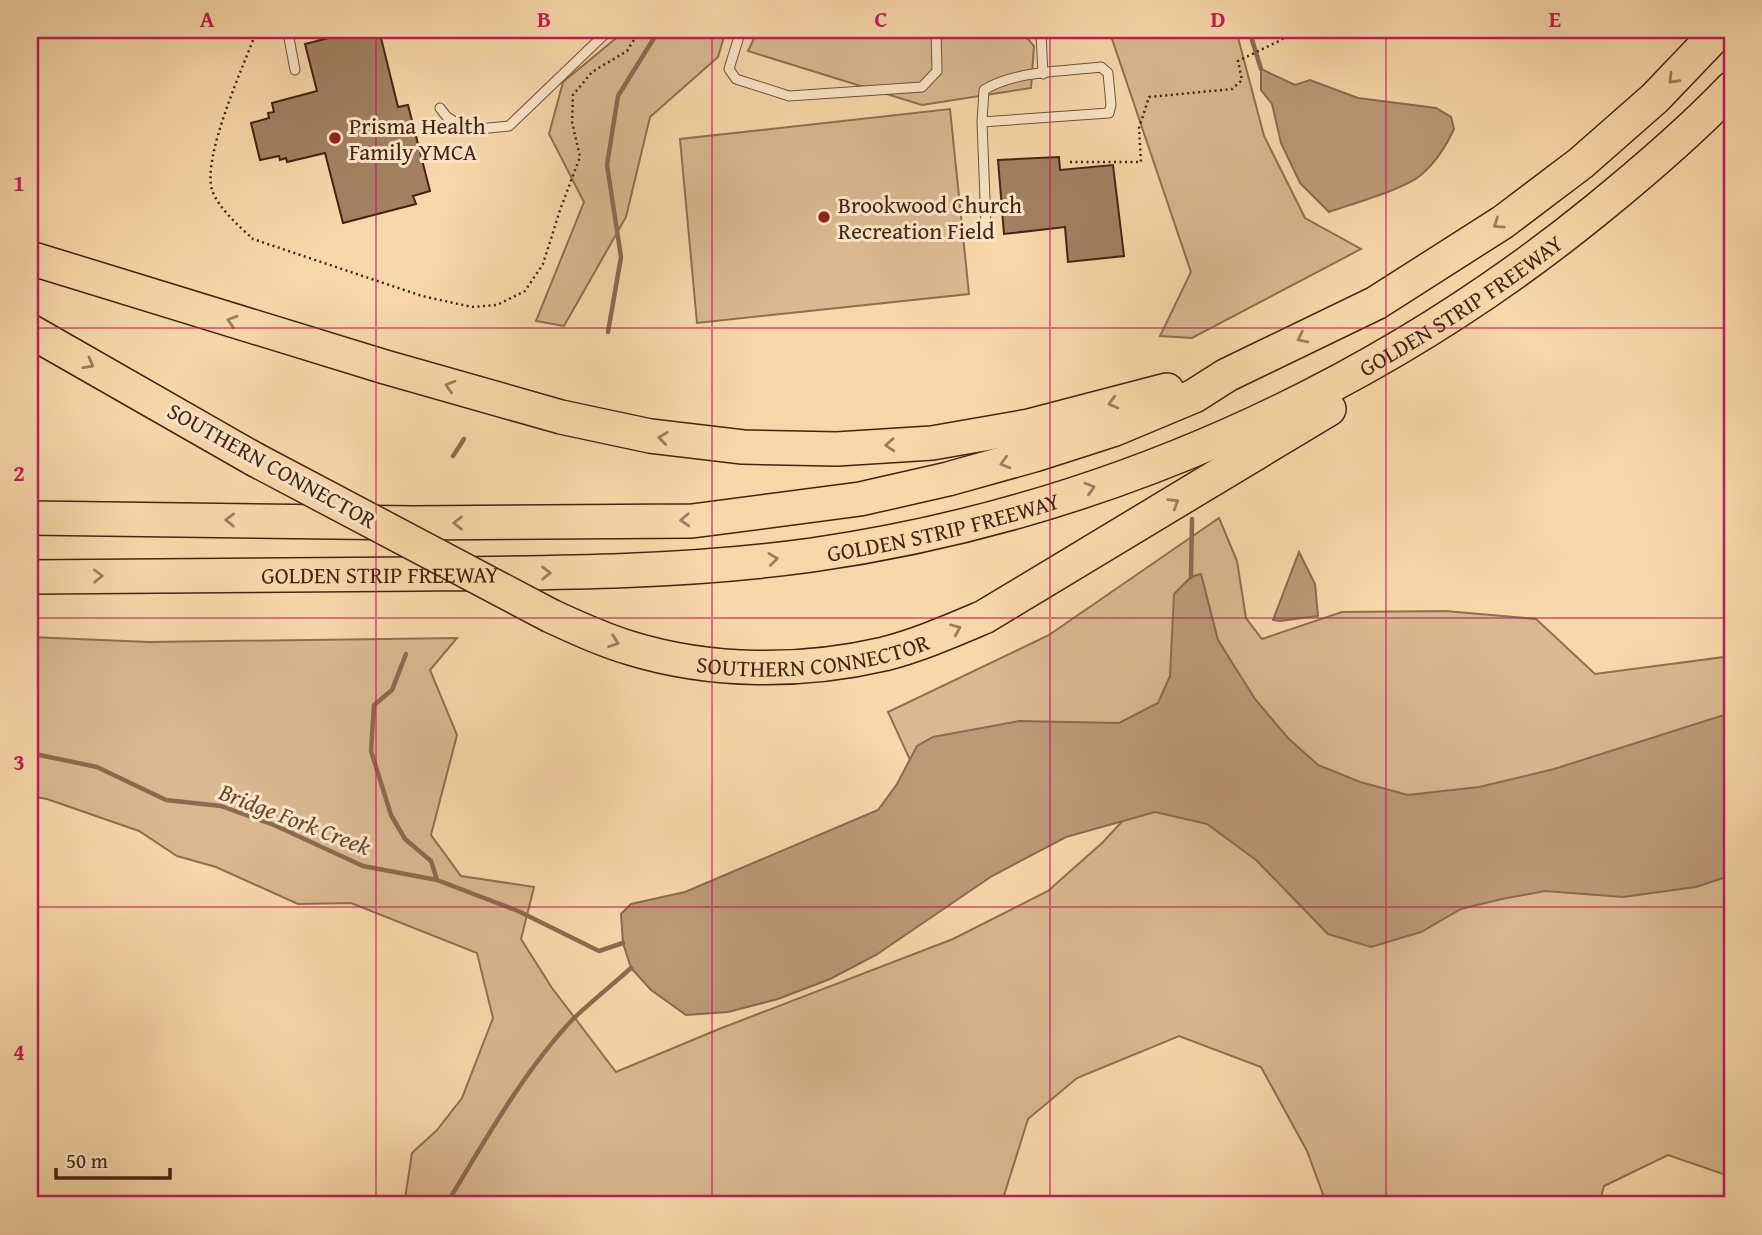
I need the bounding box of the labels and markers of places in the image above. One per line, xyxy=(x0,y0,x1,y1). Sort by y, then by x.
place label: Prisma Health Family YMCA xyxy=(349,109,486,168)
marker: Prisma Health Family YMCA xyxy=(327,130,343,146)
place label: Brookwood Church Recreation Field xyxy=(838,188,1022,247)
marker: Brookwood Church Recreation Field xyxy=(816,209,832,225)

